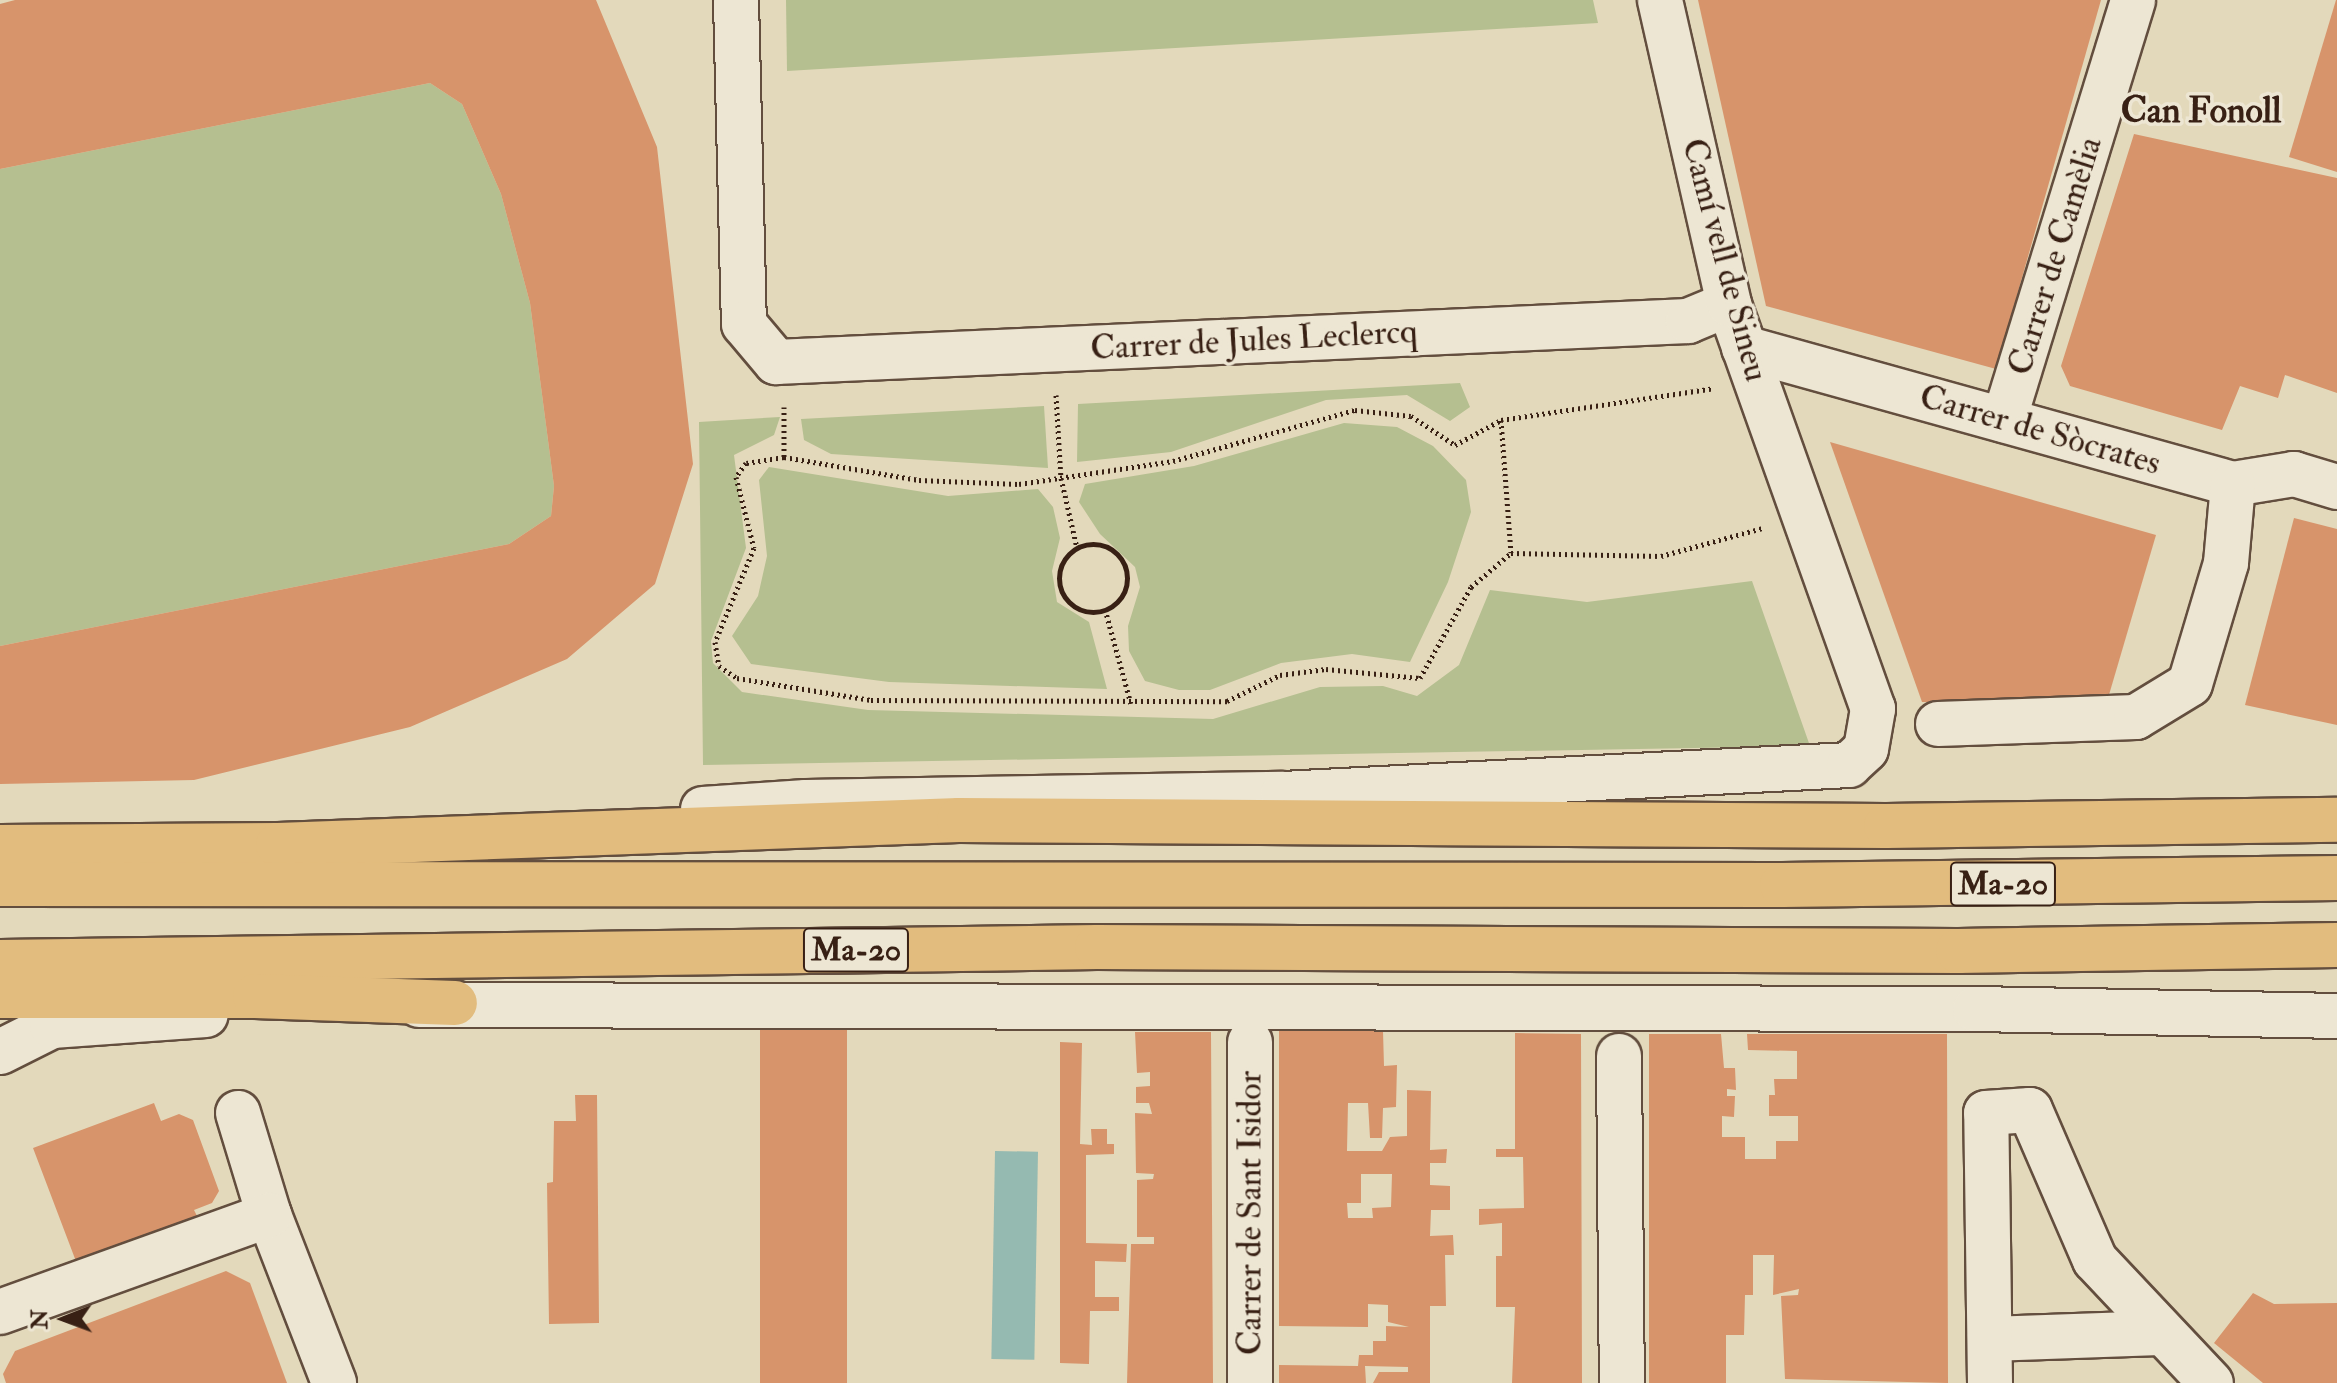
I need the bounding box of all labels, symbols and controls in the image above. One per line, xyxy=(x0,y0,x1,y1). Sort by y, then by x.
district label: Can Fonoll xyxy=(2121,89,2281,133)
street label: Carrer de Camèlia xyxy=(1999,132,2111,380)
street label: Camí vell de Sineu xyxy=(1673,134,1777,386)
street label: Carrer de Jules Leclercq xyxy=(1089,311,1419,369)
street label: Carrer de Sòcrates xyxy=(1915,376,2165,484)
road number: Ma-20 xyxy=(1949,856,2057,912)
road number: Ma-20 xyxy=(802,922,910,978)
street label: Carrer de Sant Isidor xyxy=(1230,1071,1270,1355)
north arrow xyxy=(24,1279,104,1359)
text: N xyxy=(26,1309,54,1330)

